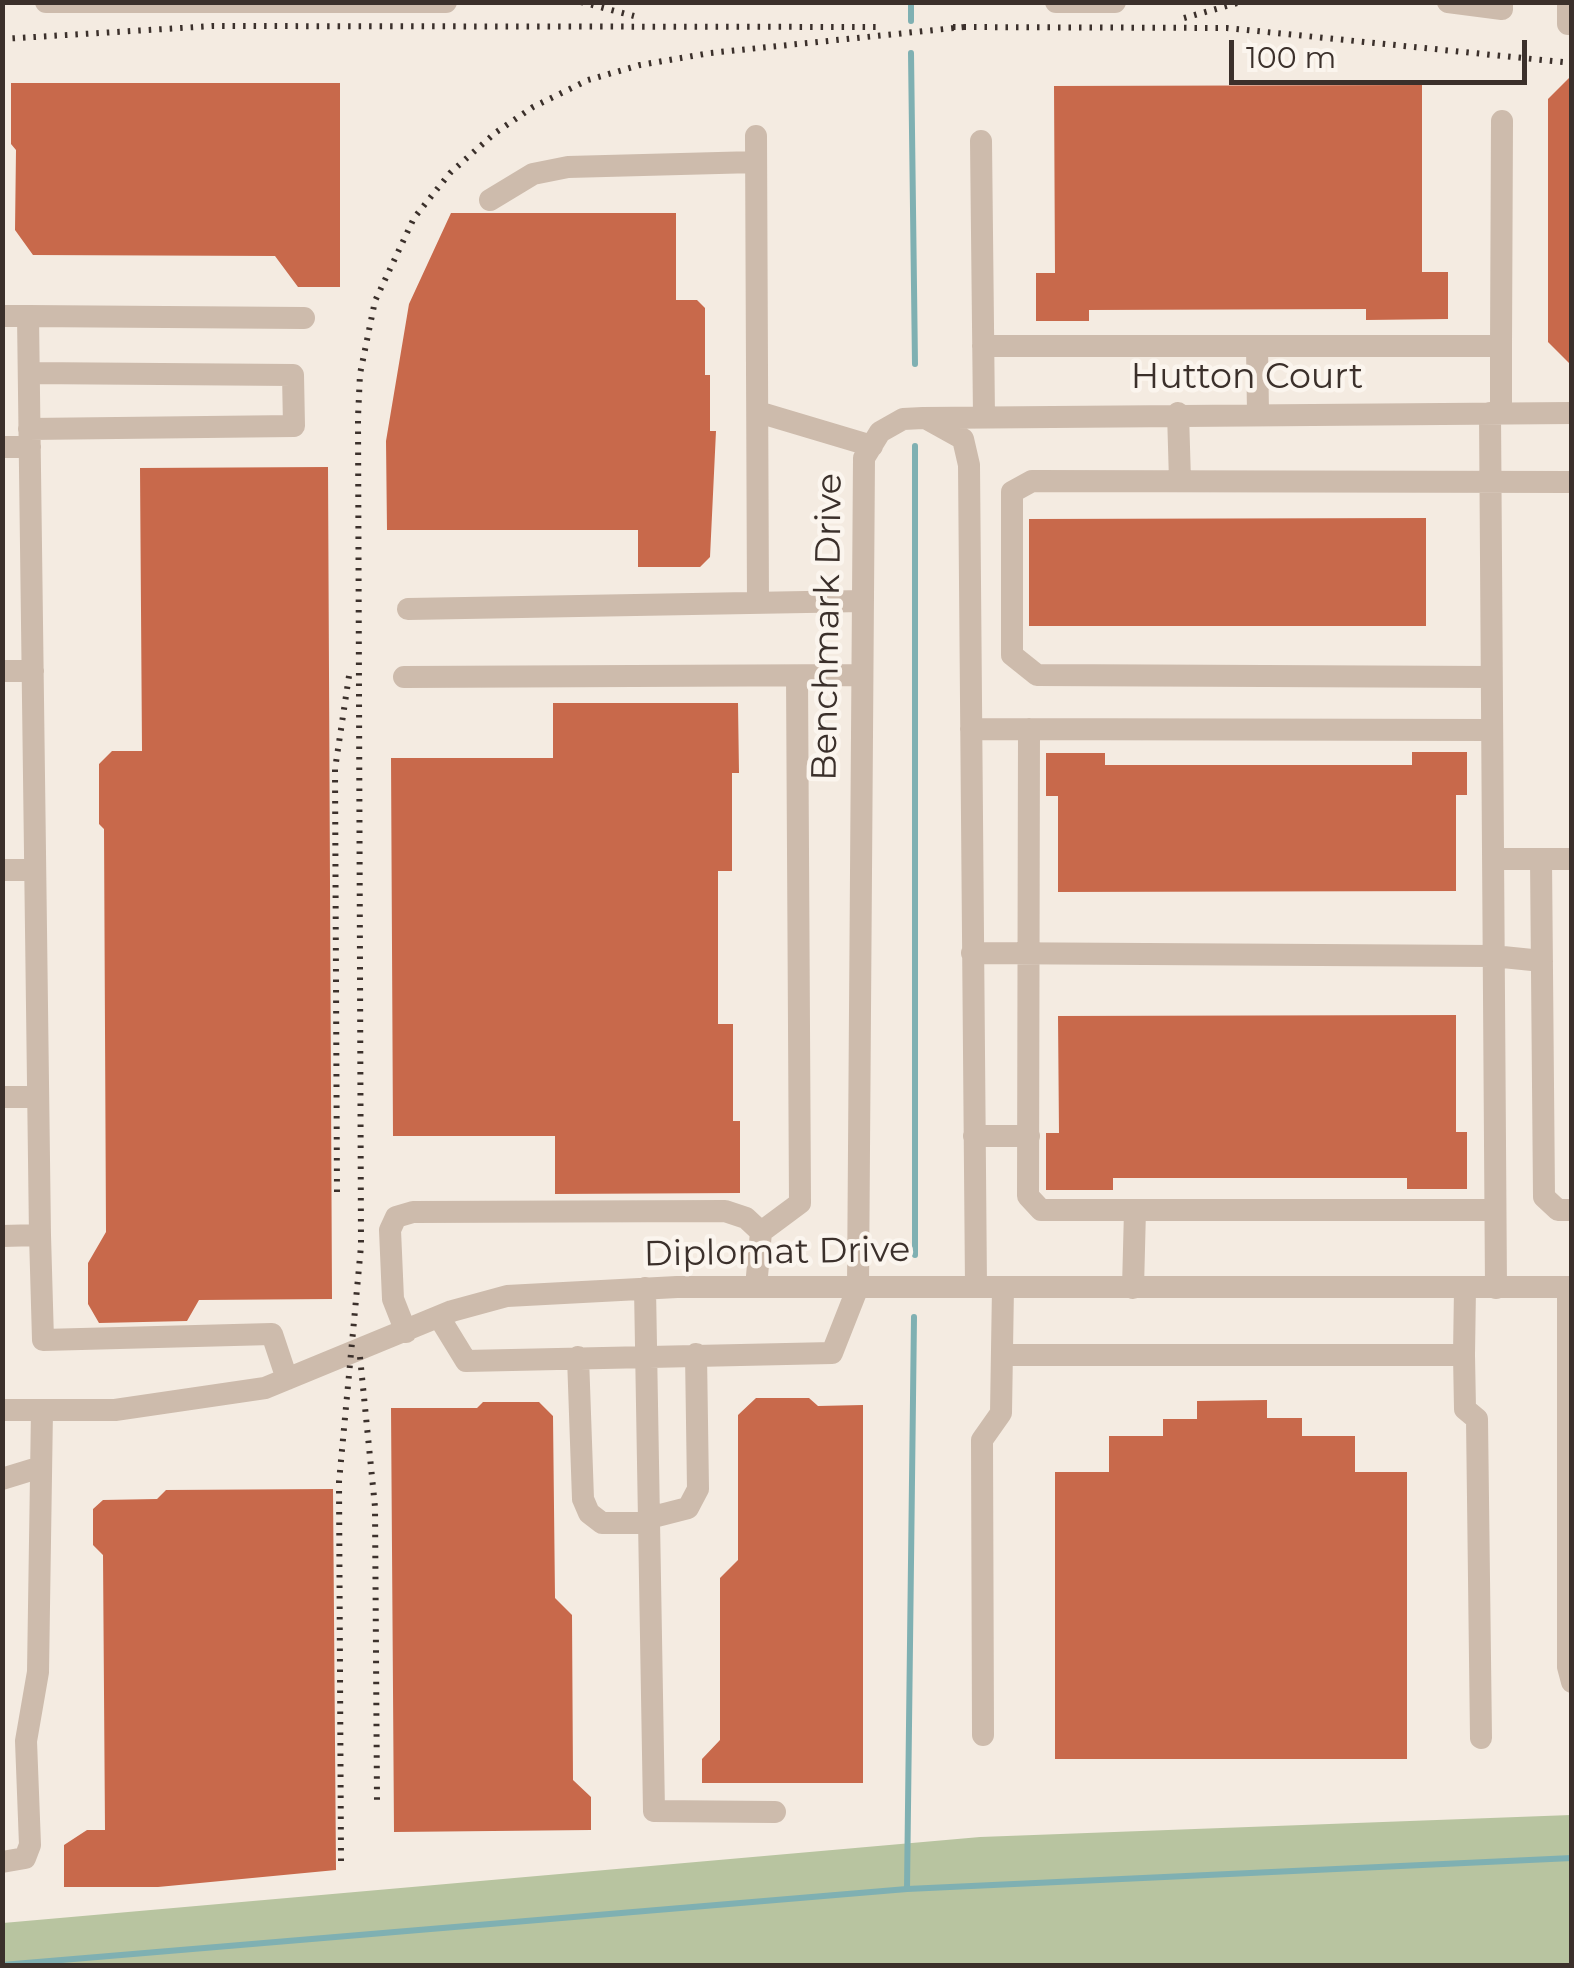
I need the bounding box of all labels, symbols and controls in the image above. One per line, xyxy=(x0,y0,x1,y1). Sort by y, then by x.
scale bar xyxy=(1234,20,1532,82)
text: 100 m xyxy=(1246,39,1336,76)
street label: Hutton Court xyxy=(1131,357,1363,399)
street label: Benchmark Drive xyxy=(804,473,852,781)
street label: Diplomat Drive xyxy=(644,1230,910,1276)

